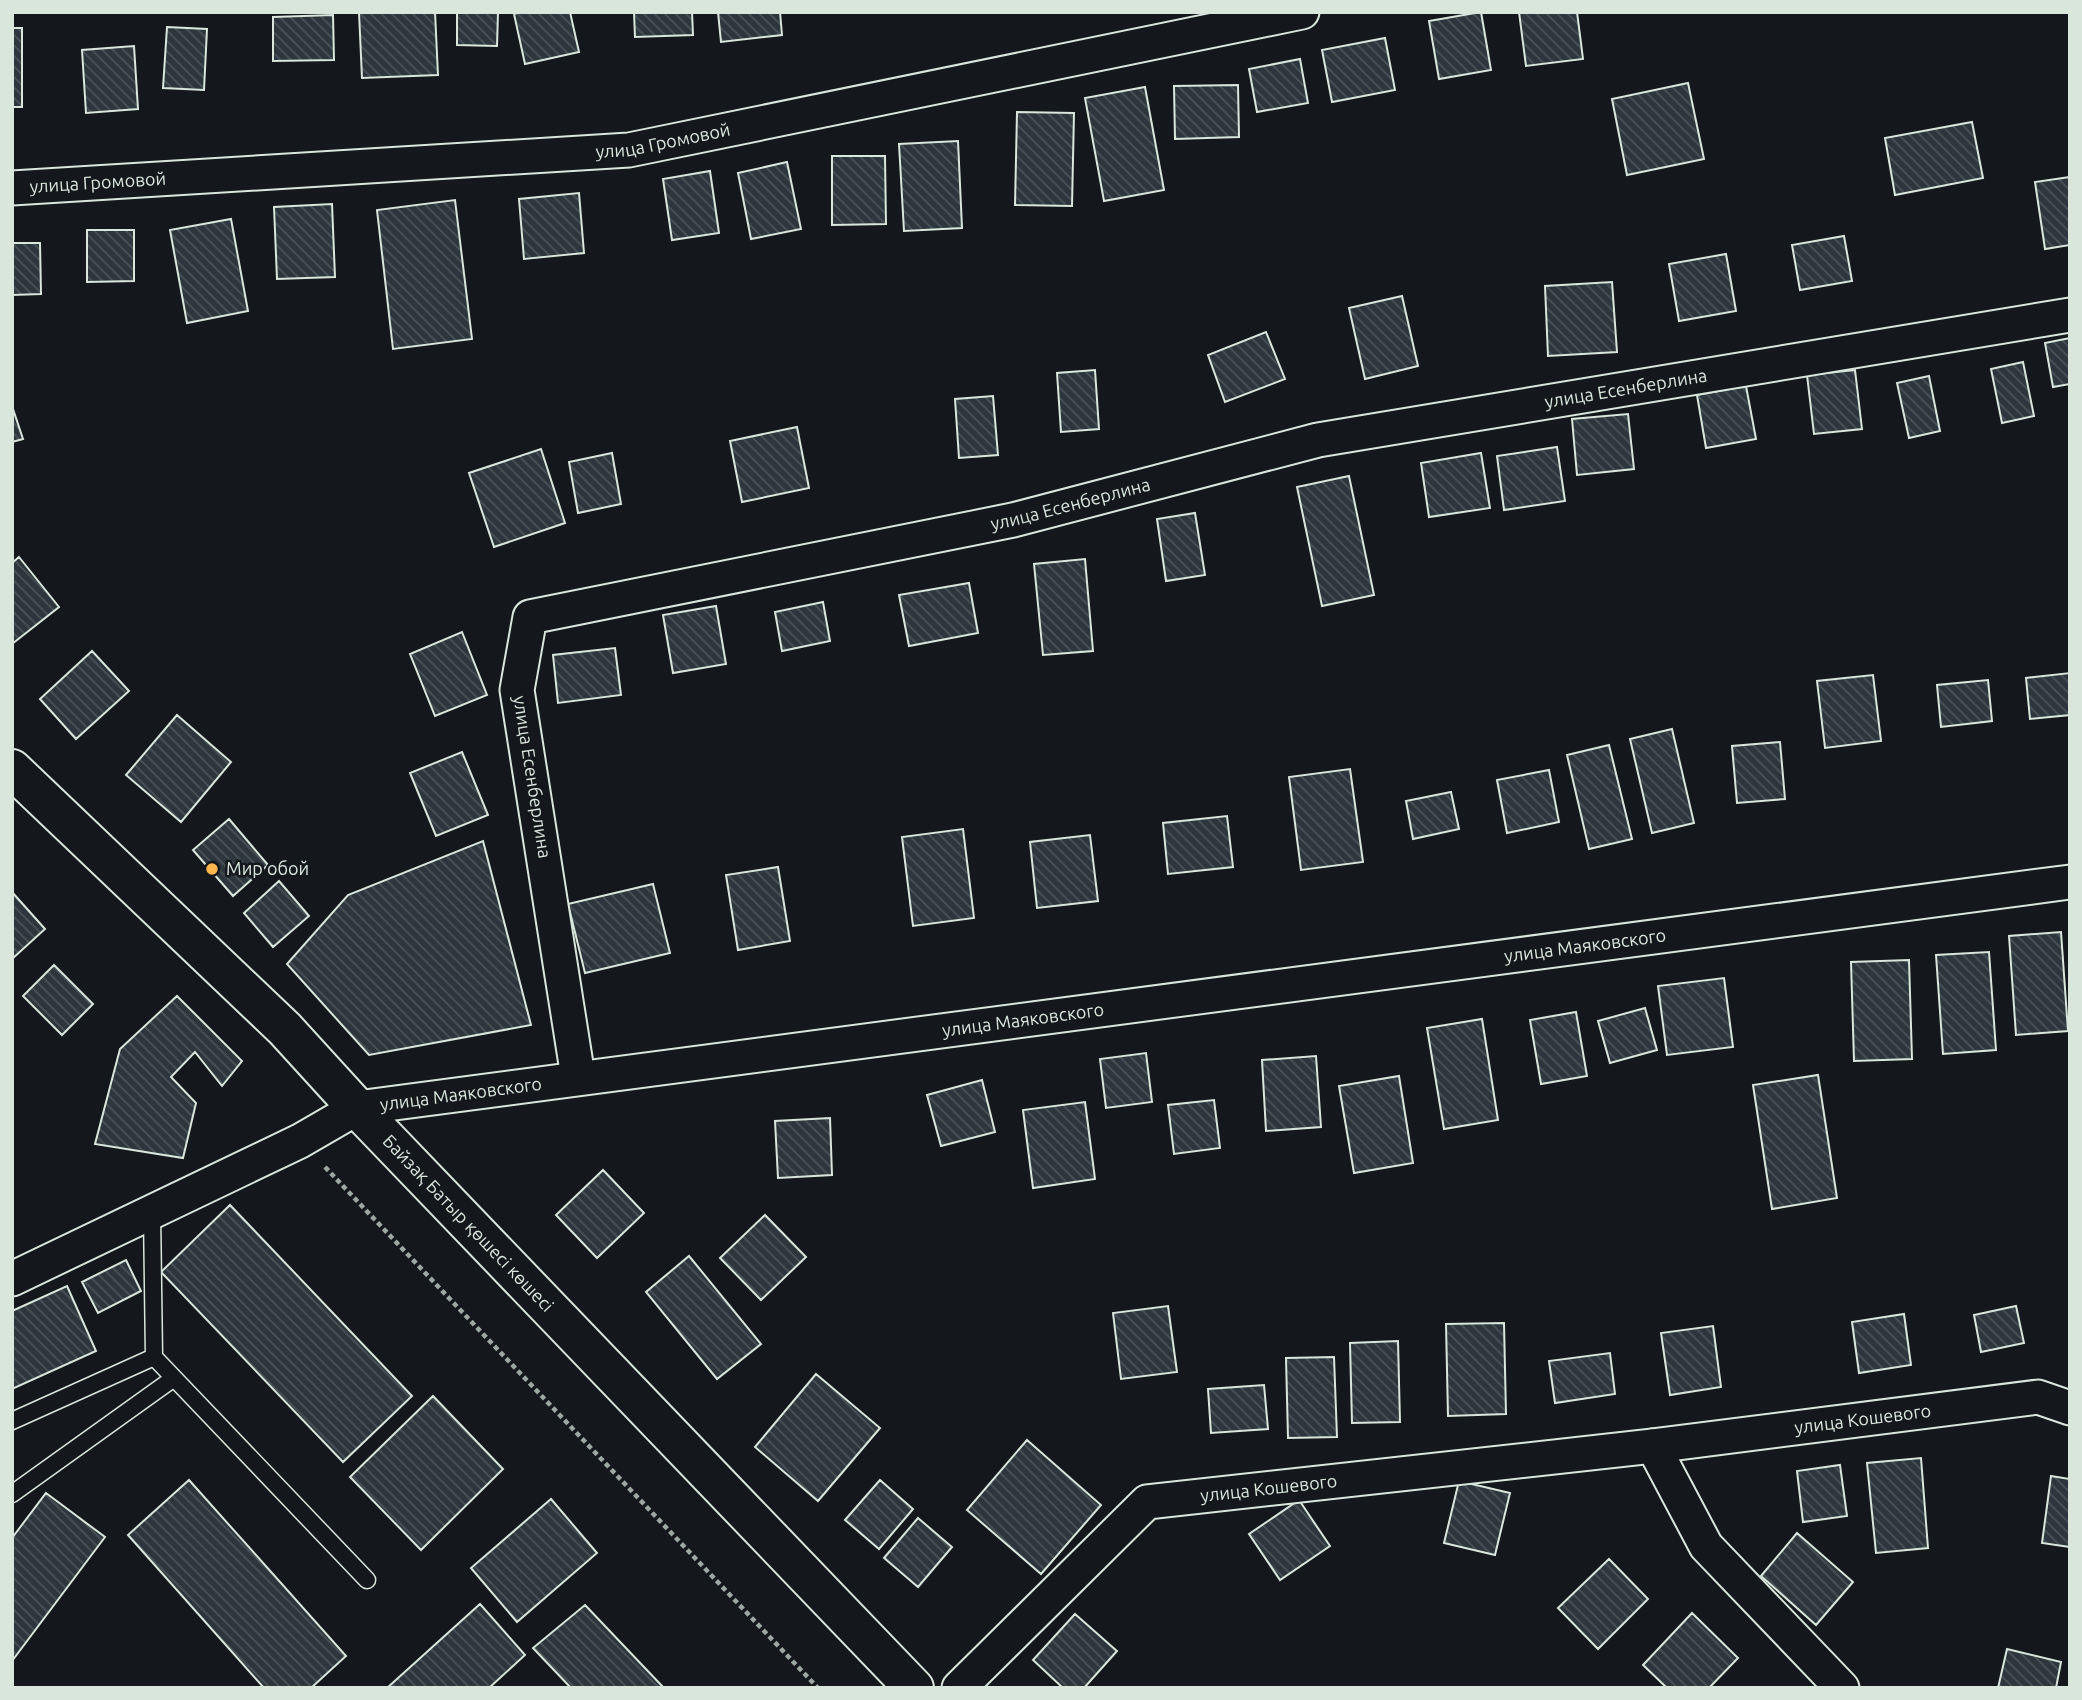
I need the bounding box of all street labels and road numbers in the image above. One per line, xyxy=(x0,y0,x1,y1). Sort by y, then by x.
street label: улица Громовой xyxy=(595,118,732,161)
street label: улица Громовой xyxy=(29,168,167,196)
street label: улица Есенберлина xyxy=(1543,364,1708,411)
street label: улица Есенберлина xyxy=(989,473,1152,533)
street label: улица Есенберлина xyxy=(510,694,556,860)
street label: улица Маяковского xyxy=(1503,924,1667,966)
street label: улица Маяковского xyxy=(941,999,1105,1040)
street label: улица Маяковского xyxy=(379,1073,543,1114)
street label: Байзақ Батыр қөшесі көшесі xyxy=(379,1130,558,1315)
street label: улица Кошевого xyxy=(1793,1400,1932,1437)
street label: улица Кошевого xyxy=(1199,1470,1338,1505)

